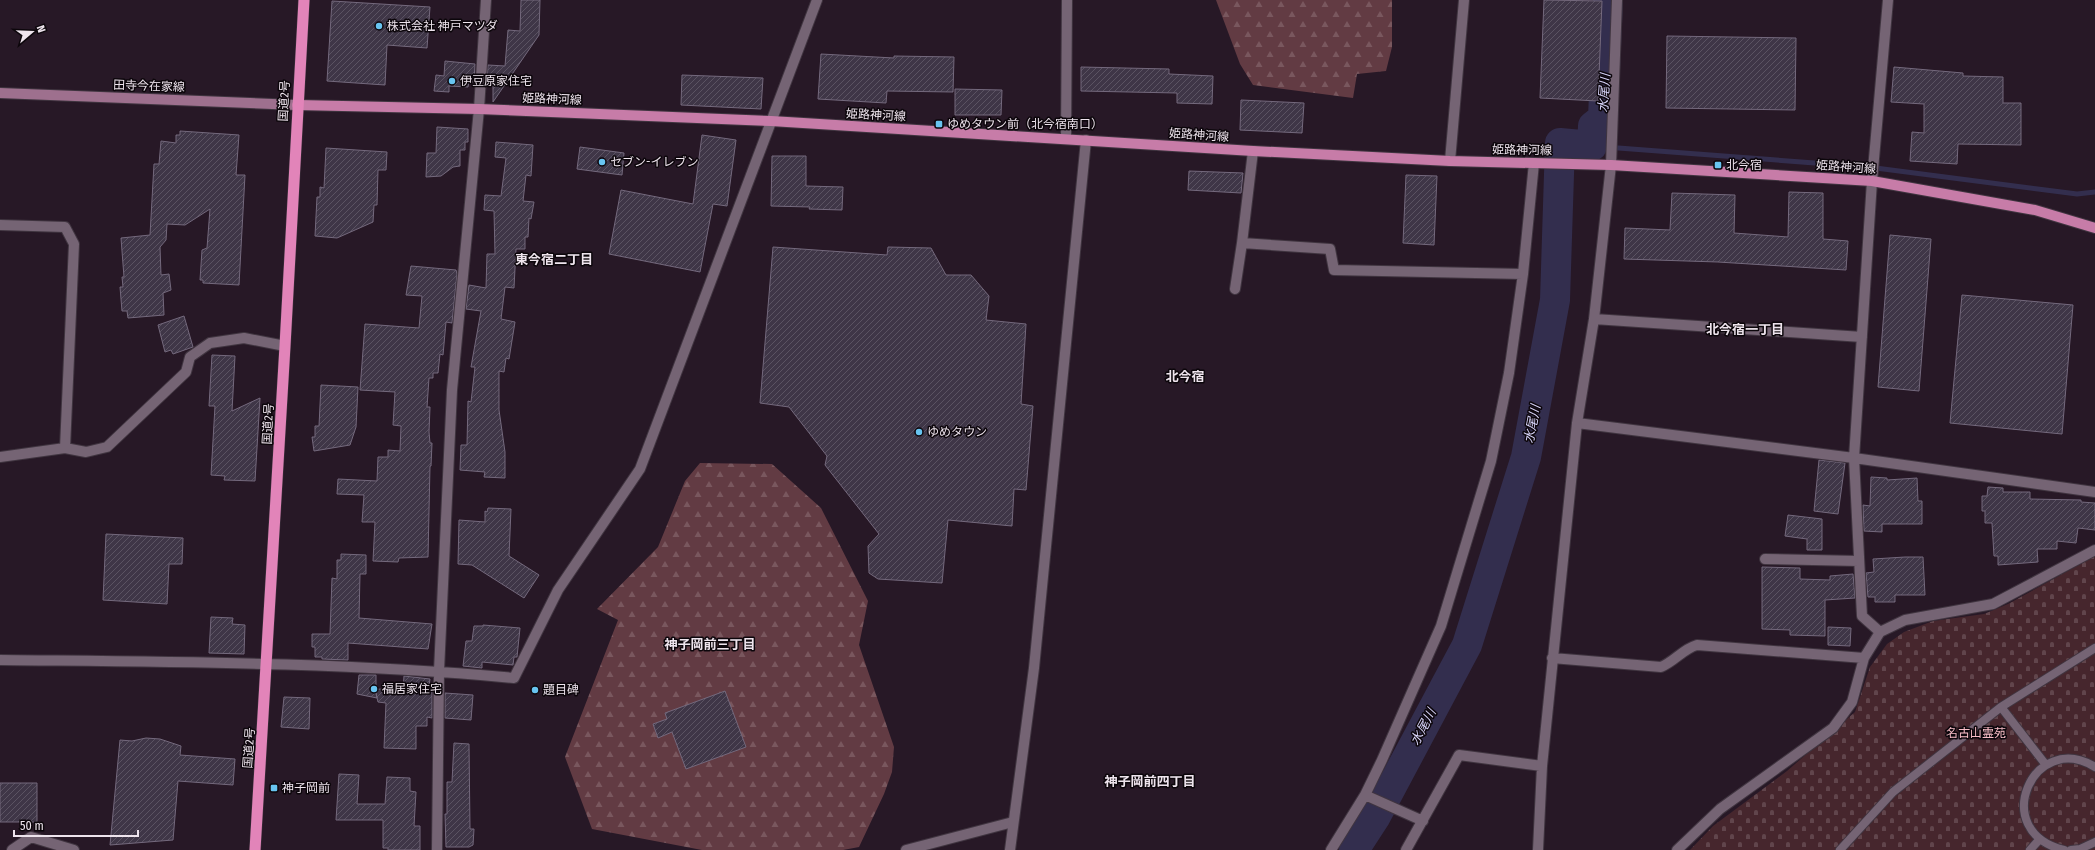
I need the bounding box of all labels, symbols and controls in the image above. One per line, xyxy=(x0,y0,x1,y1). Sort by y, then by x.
north arrow xyxy=(12,12,52,52)
place label: 株式会社 神戸マツダ xyxy=(387,19,498,33)
marker: 株式会社 神戸マツダ xyxy=(374,21,384,31)
text: N xyxy=(34,24,48,34)
water label: 水尾川 xyxy=(1595,71,1613,113)
place label: 伊豆原家住宅 xyxy=(460,74,532,88)
marker: 伊豆原家住宅 xyxy=(447,76,457,86)
street label: 田寺今在家線 xyxy=(113,78,185,94)
street label: 国道2号 xyxy=(276,80,292,122)
street label: 姫路神河線 xyxy=(522,91,582,107)
street label: 姫路神河線 xyxy=(846,106,906,124)
place label: ゆめタウン前（北今宿南口） xyxy=(947,117,1103,131)
marker: ゆめタウン前（北今宿南口） xyxy=(934,119,944,129)
street label: 姫路神河線 xyxy=(1169,126,1229,144)
street label: 姫路神河線 xyxy=(1492,142,1552,158)
place label: セブン-イレブン xyxy=(610,155,698,169)
marker: セブン-イレブン xyxy=(597,157,607,167)
place label: 北今宿 xyxy=(1726,158,1762,172)
street label: 姫路神河線 xyxy=(1816,158,1876,176)
marker: 北今宿 xyxy=(1713,160,1723,170)
district label: 東今宿二丁目 xyxy=(515,252,593,267)
district label: 北今宿一丁目 xyxy=(1706,322,1784,337)
district label: 北今宿 xyxy=(1165,369,1205,384)
water label: 水尾川 xyxy=(1521,401,1543,445)
street label: 国道2号 xyxy=(260,403,276,445)
place label: ゆめタウン xyxy=(927,425,987,439)
marker: ゆめタウン xyxy=(914,427,924,437)
district label: 神子岡前三丁目 xyxy=(664,637,756,652)
place label: 福居家住宅 xyxy=(382,682,442,696)
place label: 題目碑 xyxy=(543,683,579,697)
marker: 福居家住宅 xyxy=(369,684,379,694)
marker: 題目碑 xyxy=(530,685,540,695)
water label: 水尾川 xyxy=(1407,705,1440,748)
park label: 名古山霊苑 xyxy=(1946,726,2006,740)
street label: 国道2号 xyxy=(241,727,257,769)
district label: 神子岡前四丁目 xyxy=(1104,774,1196,789)
place label: 神子岡前 xyxy=(282,781,330,795)
marker: 神子岡前 xyxy=(269,783,279,793)
scale bar xyxy=(14,812,138,838)
text: 50 m xyxy=(20,819,44,833)

